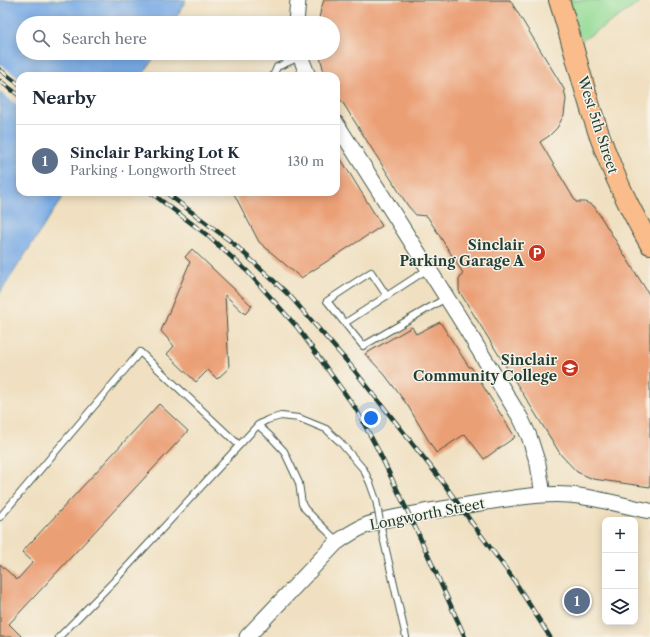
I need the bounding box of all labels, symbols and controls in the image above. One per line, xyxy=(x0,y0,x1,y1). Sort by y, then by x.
search box xyxy=(16,16,340,60)
icon: search xyxy=(30,27,52,49)
text: Search here xyxy=(62,29,147,48)
street label: West 5th Street xyxy=(573,73,622,176)
text: Nearby xyxy=(32,88,96,108)
text: Sinclair Parking Lot K xyxy=(70,143,239,162)
text: 1 xyxy=(42,153,48,169)
text: 130 m xyxy=(288,153,324,169)
text: Parking · Longworth Street xyxy=(70,162,236,178)
place label: Sinclair Parking Garage A xyxy=(399,236,525,270)
parking icon: Sinclair Parking Garage A xyxy=(527,243,547,263)
place label: Sinclair Community College xyxy=(413,351,557,385)
school or university icon: Sinclair Community College xyxy=(560,358,580,378)
your location xyxy=(361,408,381,428)
street label: Longworth Street xyxy=(368,494,486,534)
map controls xyxy=(602,517,638,625)
button: + xyxy=(602,517,638,553)
button: − xyxy=(602,553,638,589)
pin: 1 xyxy=(564,586,590,616)
button: layers xyxy=(602,589,638,625)

